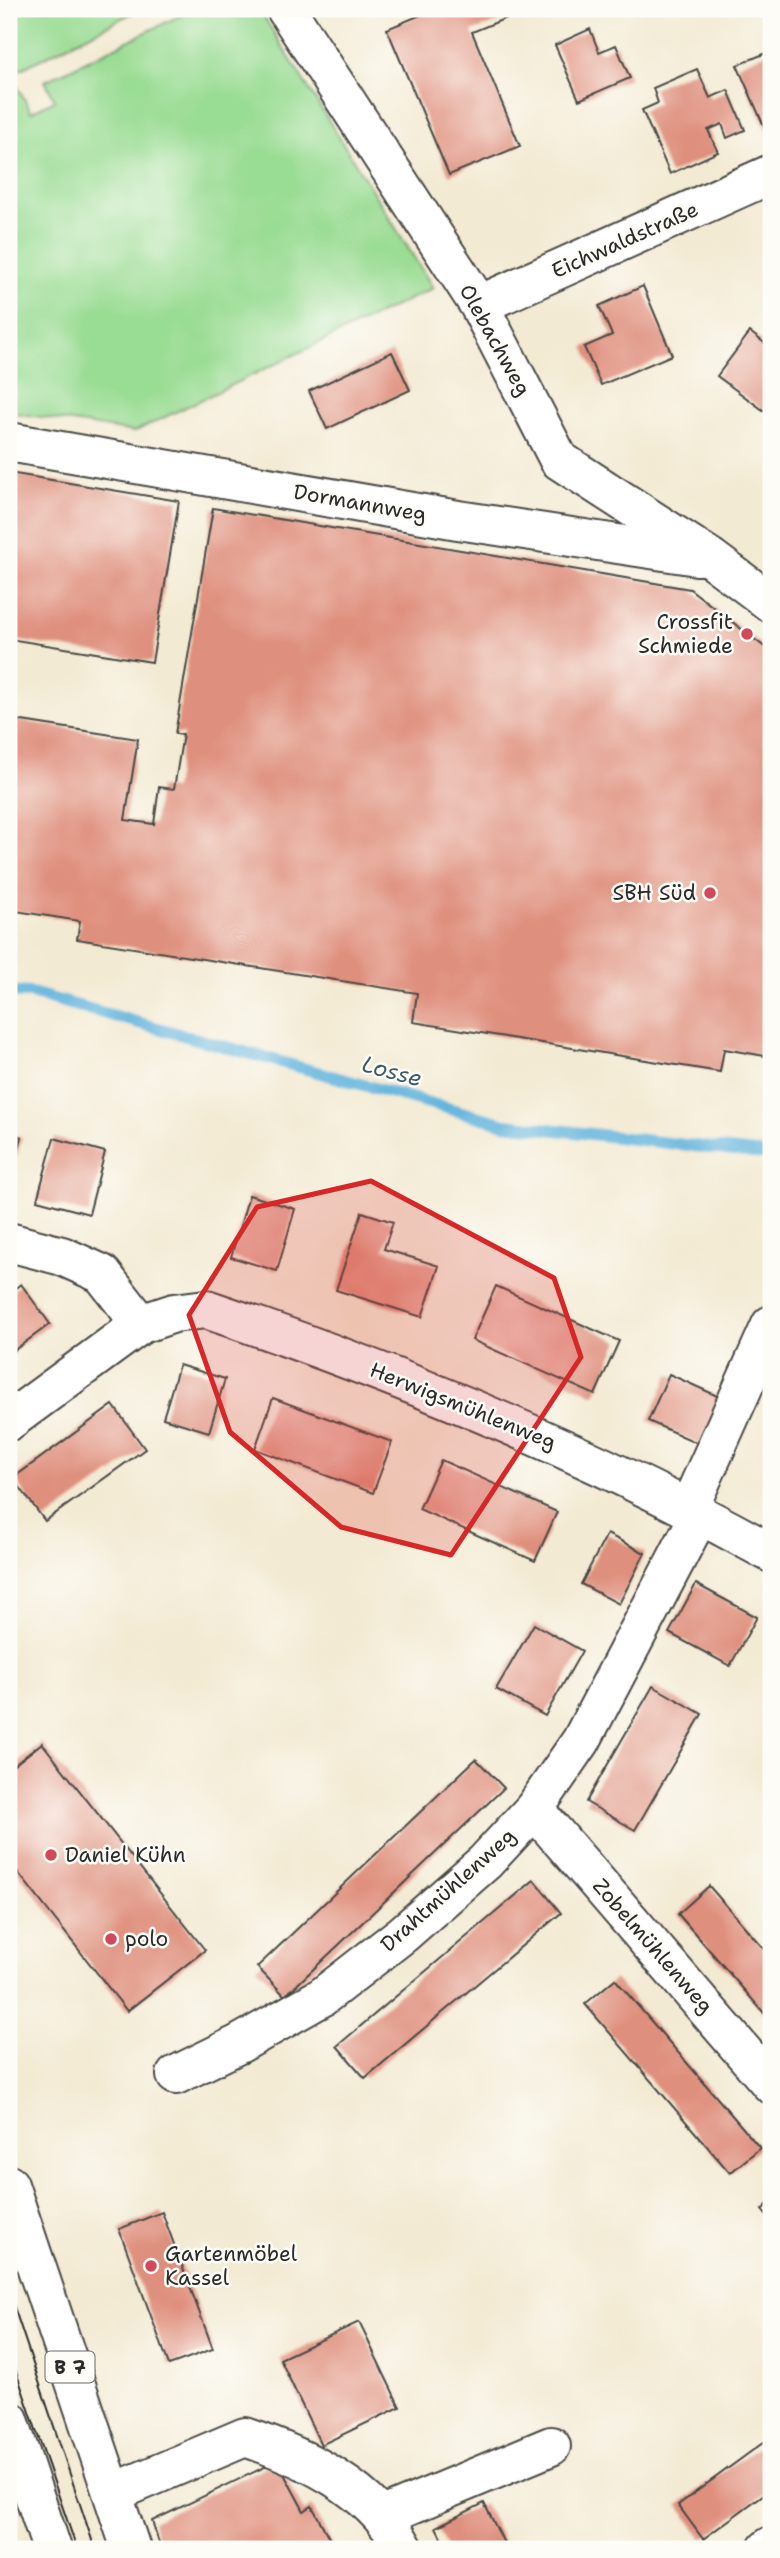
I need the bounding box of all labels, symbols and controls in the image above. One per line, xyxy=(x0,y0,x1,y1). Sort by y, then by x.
street label: Eichwaldstraße xyxy=(547,195,703,285)
street label: Olebachweg xyxy=(453,279,537,401)
street label: Dormannweg xyxy=(291,478,429,528)
place label: Crossfit Schmiede xyxy=(638,608,733,660)
marker: Crossfit Schmiede xyxy=(739,626,755,642)
place label: SBH Süd xyxy=(613,879,696,907)
marker: SBH Süd xyxy=(702,885,718,901)
water label: Losse xyxy=(359,1049,425,1093)
street label: Herwigsmühlenweg xyxy=(366,1356,560,1456)
street label: Drahtmühlenweg xyxy=(374,1822,522,1958)
place label: Daniel Kühn xyxy=(65,1841,186,1869)
marker: Daniel Kühn xyxy=(43,1847,59,1863)
street label: Zobelmühlenweg xyxy=(586,1872,720,2020)
place label: polo xyxy=(125,1925,168,1953)
marker: polo xyxy=(103,1931,119,1947)
place label: Gartenmöbel Kassel xyxy=(165,2240,298,2292)
marker: Gartenmöbel Kassel xyxy=(143,2258,159,2274)
road number: B 7 xyxy=(46,2352,94,2382)

